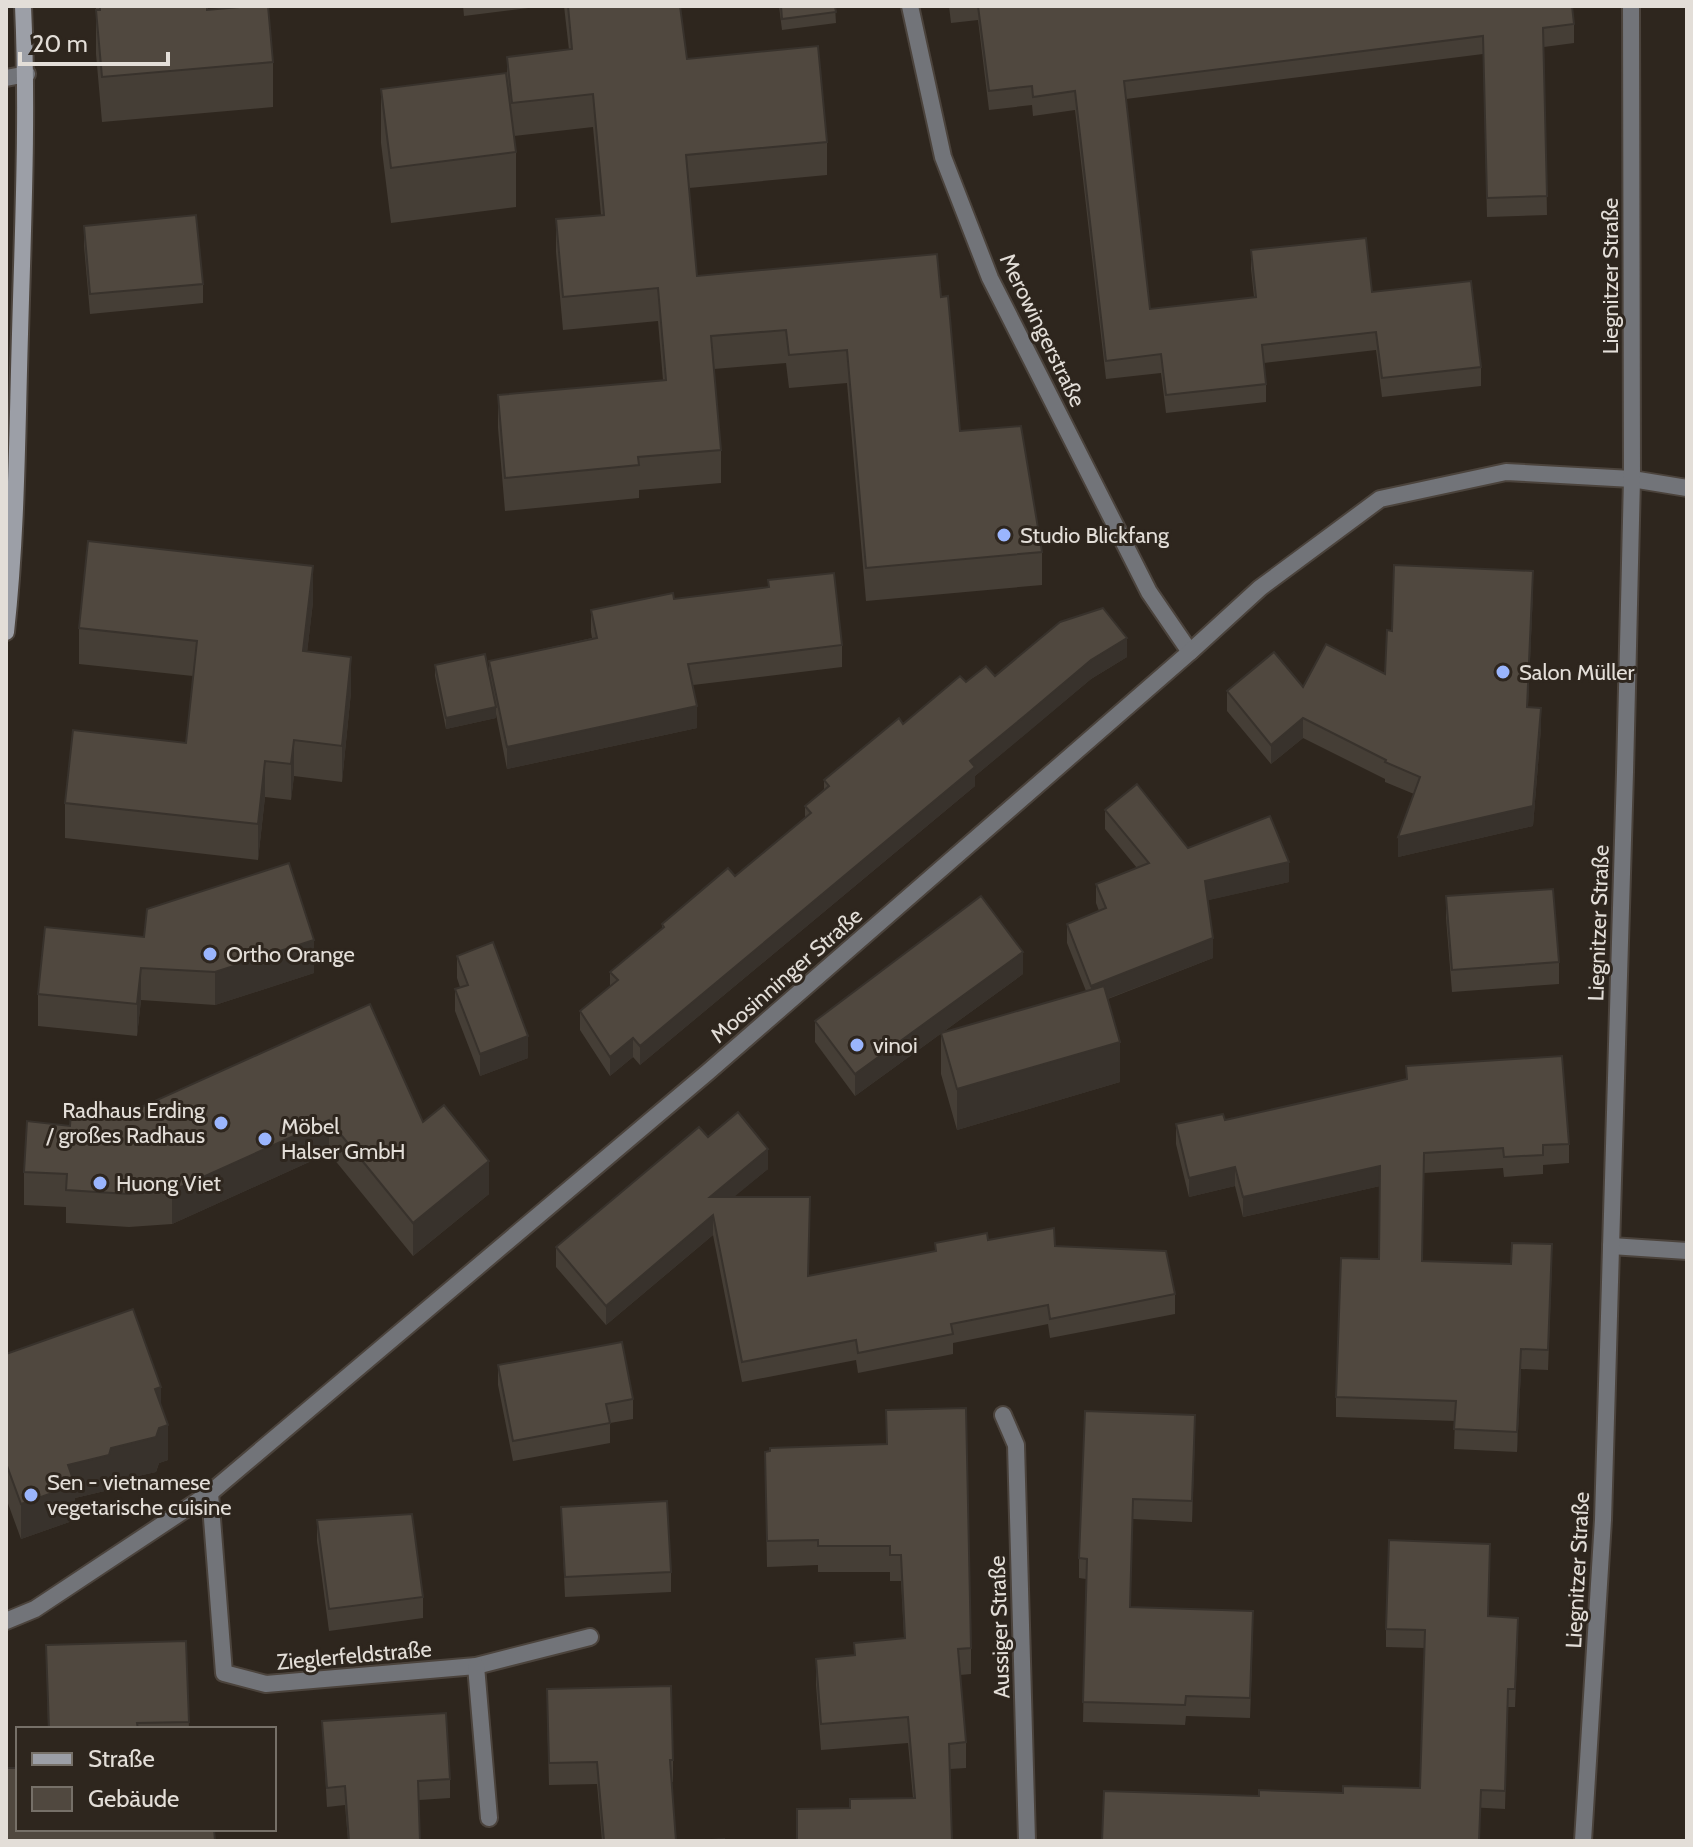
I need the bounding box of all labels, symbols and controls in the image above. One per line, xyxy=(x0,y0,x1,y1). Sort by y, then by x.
scale bar xyxy=(20,16,168,66)
text: 20 m xyxy=(32,29,88,58)
street label: Liegnitzer Straße xyxy=(1597,198,1624,354)
street label: Merowingerstraße xyxy=(994,249,1091,411)
place label: Studio Blickfang xyxy=(1020,522,1170,549)
marker: Studio Blickfang xyxy=(995,526,1013,544)
place label: Salon Müller xyxy=(1519,659,1635,686)
marker: Salon Müller xyxy=(1494,663,1512,681)
street label: Liegnitzer Straße xyxy=(1582,844,1615,1002)
street label: Moosinninger Straße xyxy=(705,902,868,1049)
place label: Ortho Orange xyxy=(226,941,355,968)
marker: Ortho Orange xyxy=(201,945,219,963)
place label: vinoi xyxy=(873,1032,918,1059)
marker: vinoi xyxy=(848,1036,866,1054)
place label: Radhaus Erding / großes Radhaus xyxy=(45,1097,206,1149)
place label: Möbel Halser GmbH xyxy=(281,1113,406,1165)
marker: Radhaus Erding / großes Radhaus xyxy=(212,1114,230,1132)
marker: Möbel Halser GmbH xyxy=(256,1130,274,1148)
place label: Huong Viet xyxy=(116,1170,221,1197)
marker: Huong Viet xyxy=(91,1174,109,1192)
place label: Sen - vietnamese vegetarische cuisine xyxy=(47,1469,231,1521)
marker: Sen - vietnamese vegetarische cuisine xyxy=(22,1486,40,1504)
street label: Liegnitzer Straße xyxy=(1560,1491,1595,1649)
street label: Aussiger Straße xyxy=(984,1555,1015,1699)
street label: Zieglerfeldstraße xyxy=(275,1635,433,1676)
legend xyxy=(16,1727,276,1831)
text: Straße xyxy=(88,1744,155,1773)
text: Gebäude xyxy=(88,1784,179,1813)

